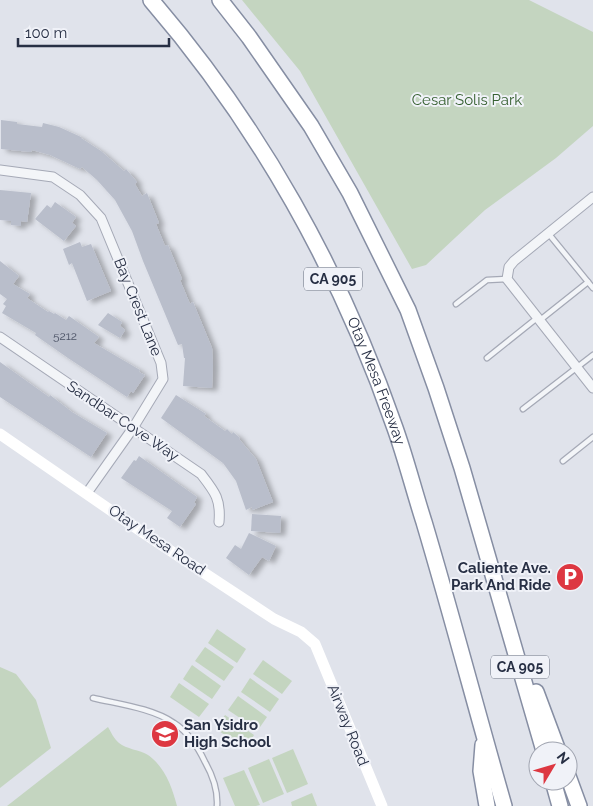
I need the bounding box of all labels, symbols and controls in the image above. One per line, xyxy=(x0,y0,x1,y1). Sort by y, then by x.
scale bar xyxy=(18,15,169,47)
text: 100 m xyxy=(25,24,67,42)
park label: Cesar Solis Park xyxy=(412,91,522,109)
street label: Bay Crest Lane xyxy=(110,255,166,359)
road number: CA 905 xyxy=(304,268,362,290)
street label: Otay Mesa Freeway xyxy=(343,314,409,447)
house number: 5212 xyxy=(53,329,77,343)
street label: Sandbar Cove Way xyxy=(64,377,182,465)
street label: Otay Mesa Road xyxy=(105,501,209,579)
place label: Caliente Ave. Park And Ride xyxy=(451,559,551,594)
parking icon: Caliente Ave. Park And Ride xyxy=(555,562,585,592)
road number: CA 905 xyxy=(491,656,549,679)
street label: Airway Road xyxy=(324,682,372,768)
place label: San Ysidro High School xyxy=(184,716,271,751)
school or university icon: San Ysidro High School xyxy=(150,719,180,749)
north arrow xyxy=(528,741,578,791)
text: N xyxy=(554,749,573,767)

